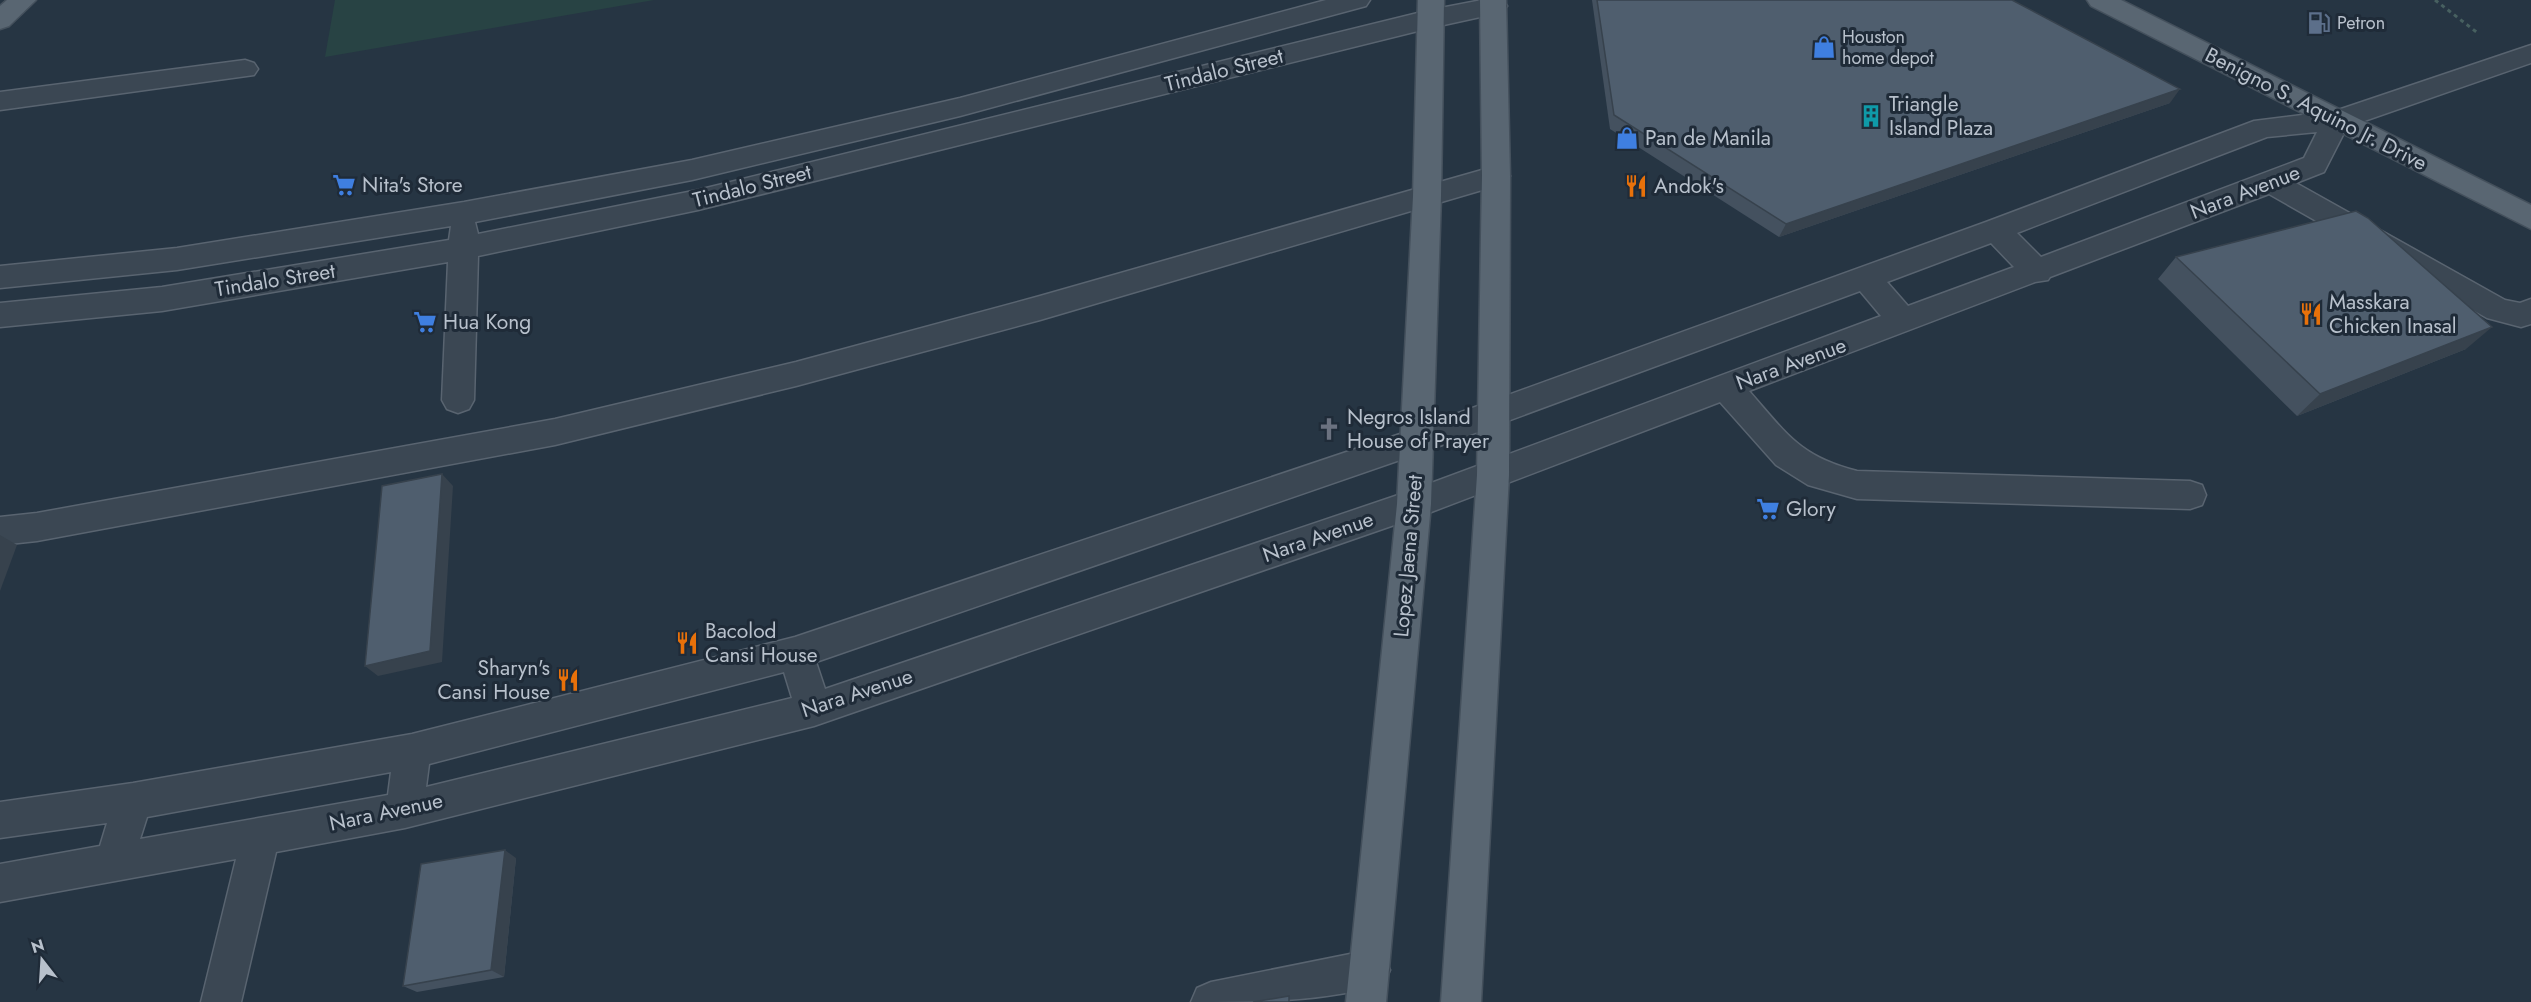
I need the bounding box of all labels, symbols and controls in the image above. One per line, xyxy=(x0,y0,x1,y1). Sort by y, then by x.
fuel station icon: Petron xyxy=(2306,10,2332,36)
place label: Petron xyxy=(2337,10,2385,36)
place label: Houston home depot xyxy=(1842,24,1935,71)
shop icon: Houston home depot xyxy=(1811,34,1837,60)
street label: Benigno S. Aquino Jr. Drive xyxy=(2200,40,2432,178)
street label: Tindalo Street xyxy=(1162,41,1286,99)
place label: Triangle Island Plaza xyxy=(1889,89,1993,143)
building icon: Triangle Island Plaza xyxy=(1858,103,1884,129)
place label: Pan de Manila xyxy=(1645,123,1771,153)
shop icon: Pan de Manila xyxy=(1614,125,1640,151)
street label: Tindalo Street xyxy=(690,157,814,215)
street label: Nara Avenue xyxy=(2186,157,2304,227)
place label: Nita's Store xyxy=(362,170,463,200)
place label: Andok's xyxy=(1654,171,1724,201)
supermarket icon: Nita's Store xyxy=(331,172,357,198)
restaurant icon: Andok's xyxy=(1623,173,1649,199)
street label: Tindalo Street xyxy=(213,256,337,304)
place label: Masskara Chicken Inasal xyxy=(2329,287,2457,341)
restaurant icon: Masskara Chicken Inasal xyxy=(2298,301,2324,327)
place label: Hua Kong xyxy=(443,307,531,337)
supermarket icon: Hua Kong xyxy=(412,309,438,335)
street label: Nara Avenue xyxy=(1732,330,1851,398)
place label: Negros Island House of Prayer xyxy=(1347,402,1490,456)
church icon: Negros Island House of Prayer xyxy=(1316,416,1342,442)
street label: Lopez Jaena Street xyxy=(1386,474,1430,638)
place label: Glory xyxy=(1786,494,1836,524)
supermarket icon: Glory xyxy=(1755,496,1781,522)
street label: Nara Avenue xyxy=(1259,504,1378,570)
place label: Bacolod Cansi House xyxy=(705,616,818,670)
restaurant icon: Bacolod Cansi House xyxy=(674,630,700,656)
place label: Sharyn's Cansi House xyxy=(437,653,550,707)
street label: Nara Avenue xyxy=(797,661,917,725)
restaurant icon: Sharyn's Cansi House xyxy=(555,667,581,693)
street label: Nara Avenue xyxy=(326,785,446,839)
north arrow xyxy=(12,930,72,990)
text: N xyxy=(28,933,47,959)

